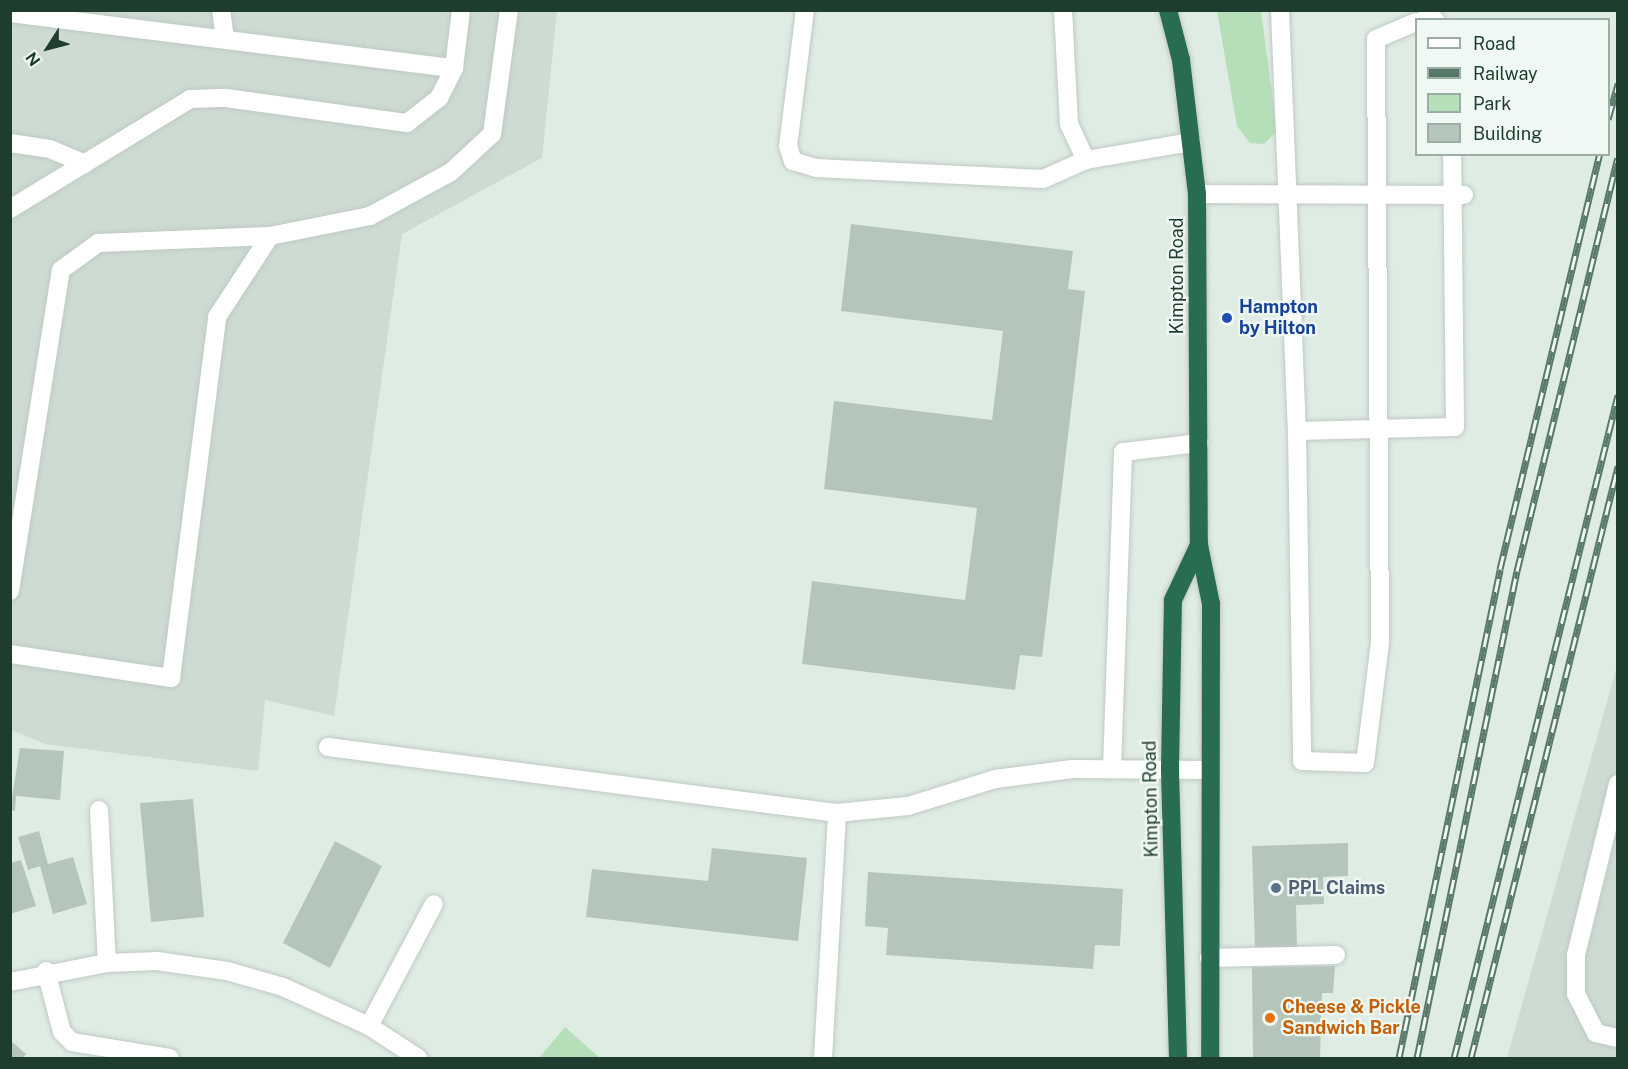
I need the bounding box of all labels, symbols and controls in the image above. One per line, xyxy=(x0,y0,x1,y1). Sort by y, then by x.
north arrow xyxy=(18,18,78,78)
legend xyxy=(1415,18,1610,156)
text: Road xyxy=(1473,33,1516,54)
text: N xyxy=(22,48,44,70)
text: Railway xyxy=(1473,63,1538,84)
text: Park xyxy=(1473,93,1511,114)
text: Building xyxy=(1473,123,1542,144)
street label: Kimpton Road xyxy=(1166,217,1188,335)
place label: Hampton by Hilton xyxy=(1239,297,1318,340)
marker: Hampton by Hilton xyxy=(1220,311,1234,325)
street label: Kimpton Road xyxy=(1139,740,1163,858)
place label: PPL Claims xyxy=(1288,877,1385,899)
marker: PPL Claims xyxy=(1269,881,1283,895)
place label: Cheese & Pickle Sandwich Bar xyxy=(1282,997,1421,1040)
marker: Cheese & Pickle Sandwich Bar xyxy=(1263,1011,1277,1025)

